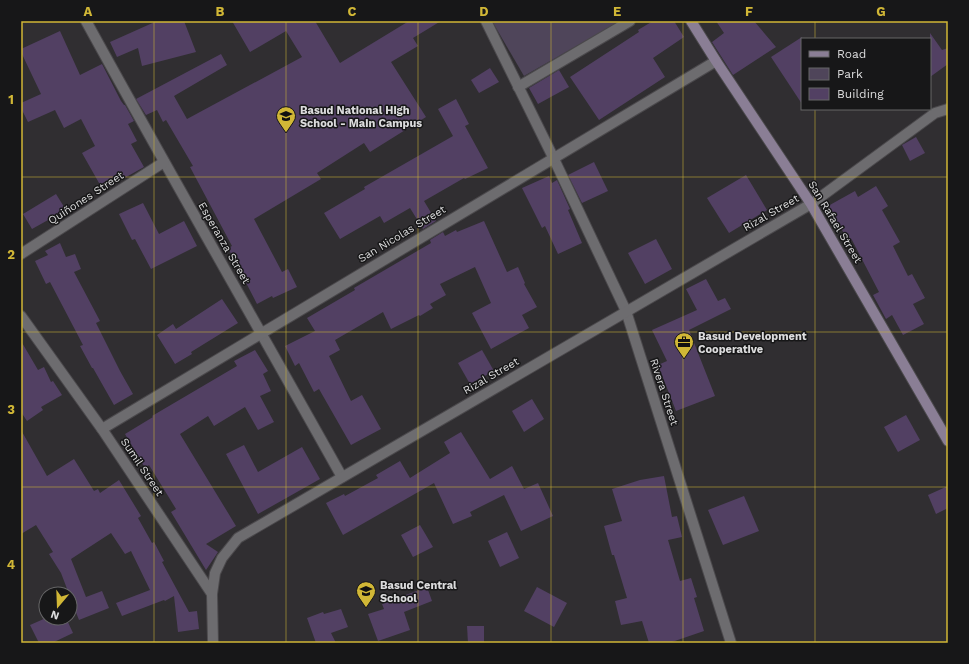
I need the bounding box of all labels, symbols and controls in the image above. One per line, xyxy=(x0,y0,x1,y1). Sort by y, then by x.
text: A xyxy=(84,4,93,19)
text: B xyxy=(216,4,225,19)
text: C xyxy=(348,4,357,19)
text: D xyxy=(479,4,489,19)
text: E xyxy=(613,4,621,19)
text: F xyxy=(745,4,753,19)
text: G xyxy=(876,4,886,19)
legend xyxy=(801,38,931,110)
text: Road xyxy=(837,47,866,61)
text: Park xyxy=(837,67,863,81)
text: Building xyxy=(837,87,884,101)
text: 1 xyxy=(8,92,14,107)
place label: Basud National High School - Main Campus xyxy=(300,104,422,130)
school or university icon: Basud National High School - Main Campus xyxy=(275,105,297,133)
street label: Quiñones Street xyxy=(46,169,126,227)
street label: San Rafael Street xyxy=(805,179,865,266)
street label: Rizal Street xyxy=(741,192,801,234)
street label: Esperanza Street xyxy=(195,200,253,286)
street label: San Nicolas Street xyxy=(356,203,448,265)
text: 2 xyxy=(7,247,15,262)
place label: Basud Development Cooperative xyxy=(698,330,807,356)
office icon: Basud Development Cooperative xyxy=(673,331,695,359)
street label: Rizal Street xyxy=(461,355,521,397)
street label: Rivera Street xyxy=(647,357,681,427)
text: 3 xyxy=(7,402,15,417)
street label: Sumil Street xyxy=(118,436,166,499)
text: 4 xyxy=(7,557,16,572)
place label: Basud Central School xyxy=(380,579,457,605)
school or university icon: Basud Central School xyxy=(355,580,377,608)
north arrow xyxy=(38,586,78,626)
text: N xyxy=(49,608,61,622)

